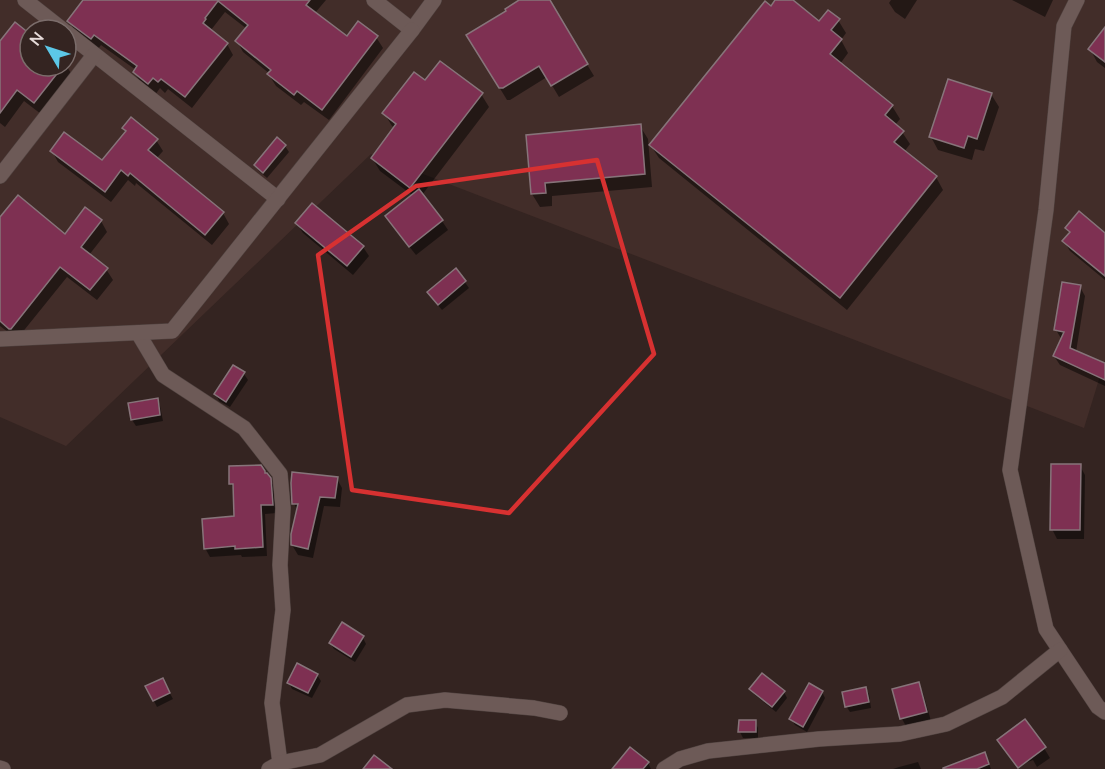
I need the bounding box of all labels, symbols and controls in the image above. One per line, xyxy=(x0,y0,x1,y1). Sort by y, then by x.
north arrow xyxy=(18,18,78,78)
text: N xyxy=(25,28,49,51)

